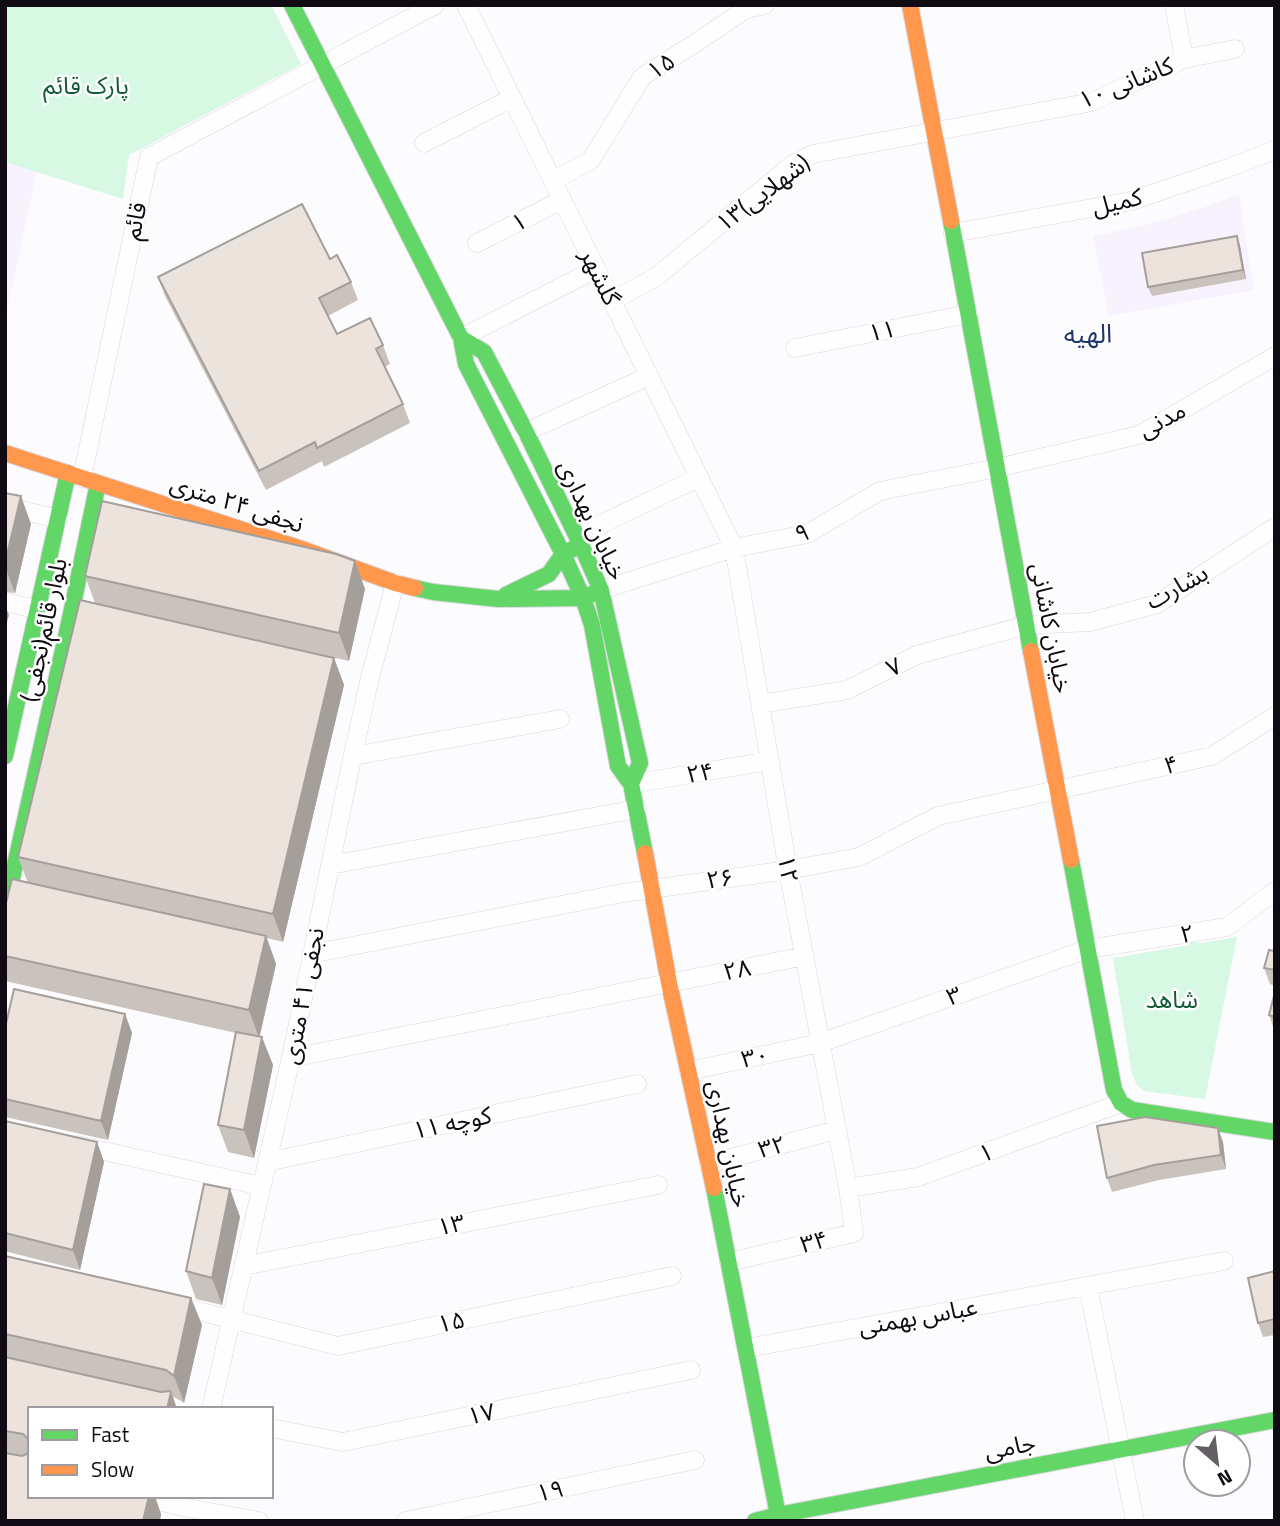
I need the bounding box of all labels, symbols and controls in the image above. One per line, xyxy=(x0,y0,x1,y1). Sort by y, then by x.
street label: ۱۵ xyxy=(639,43,682,88)
street label: کاشانی ۱۰ xyxy=(1073,46,1180,117)
park label: پارک قائم xyxy=(43,67,129,103)
street label: ۱۳(شهلایی) xyxy=(708,145,817,240)
street label: کمیل xyxy=(1088,178,1146,224)
street label: قائم xyxy=(113,199,156,243)
street label: ۱ xyxy=(504,202,533,240)
street label: گلشهر xyxy=(571,241,631,312)
street label: ۱۱ xyxy=(865,310,899,350)
district label: الهیه xyxy=(1064,314,1112,353)
street label: مدنی xyxy=(1131,392,1192,447)
street label: خیابان بهداری xyxy=(549,453,637,586)
street label: نجفی ۲۴ متری xyxy=(166,465,309,542)
street label: ۹ xyxy=(790,513,814,551)
street label: بلوار قائم(نجفی) xyxy=(10,554,76,705)
street label: بشارت xyxy=(1139,554,1214,618)
street label: خیابان کاشانی xyxy=(1022,560,1082,696)
street label: ۷ xyxy=(879,647,908,685)
street label: ۴ xyxy=(1160,745,1181,783)
street label: ۲۴ xyxy=(683,752,716,792)
street label: ۱۲ xyxy=(769,852,809,885)
street label: ۲۶ xyxy=(704,858,736,898)
street label: ۲ xyxy=(1177,914,1196,952)
street label: نجفی ۴۱ متری xyxy=(271,924,333,1067)
street label: ۲۸ xyxy=(720,949,754,989)
street label: ۳ xyxy=(941,976,966,1014)
park label: شاهد xyxy=(1146,981,1198,1017)
street label: ۳۰ xyxy=(738,1036,772,1076)
street label: خیابان بهداری xyxy=(698,1077,760,1211)
street label: کوچه ۱۱ xyxy=(409,1096,496,1148)
street label: ۳۲ xyxy=(754,1125,790,1167)
street label: ۱ xyxy=(973,1133,998,1171)
street label: ۱۳ xyxy=(434,1204,468,1244)
street label: ۳۴ xyxy=(796,1220,831,1262)
street label: عباس بهمنی xyxy=(856,1288,980,1344)
street label: ۱۵ xyxy=(434,1301,468,1341)
street label: ۱۷ xyxy=(464,1393,498,1433)
legend xyxy=(28,1407,273,1498)
text: Fast xyxy=(91,1418,130,1450)
street label: جامی xyxy=(981,1423,1038,1469)
north arrow xyxy=(1182,1428,1252,1498)
text: Slow xyxy=(91,1453,134,1485)
text: N xyxy=(1213,1463,1238,1494)
street label: ۱۹ xyxy=(533,1470,567,1510)

